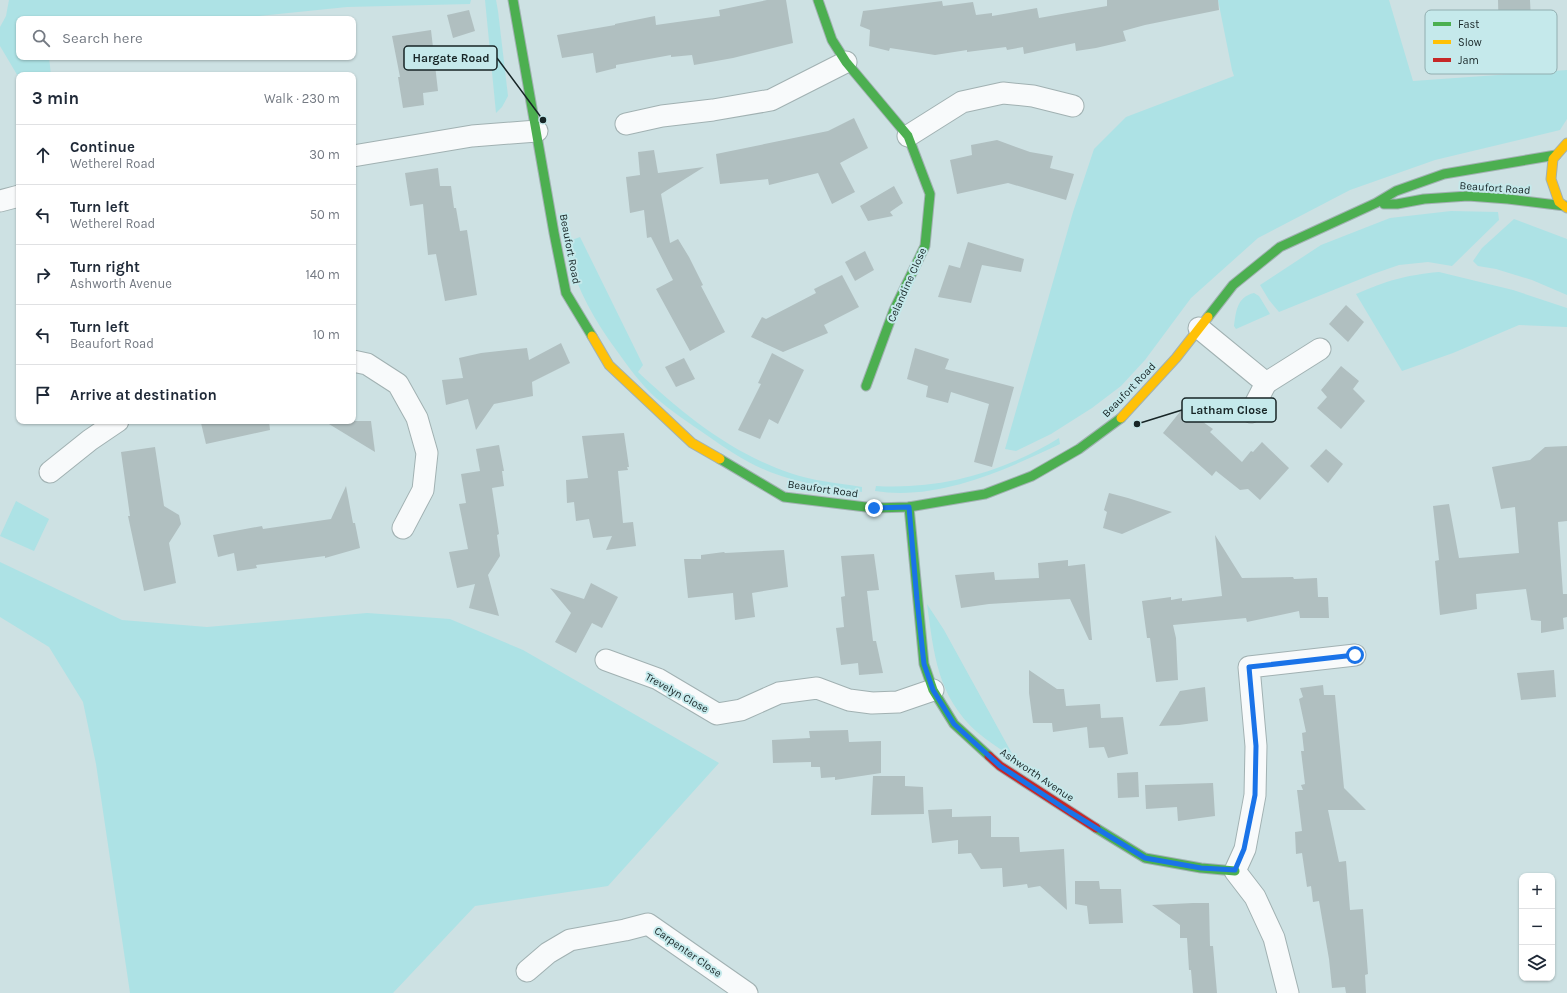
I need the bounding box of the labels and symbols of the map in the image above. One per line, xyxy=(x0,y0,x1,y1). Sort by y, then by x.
legend xyxy=(1425,10,1557,74)
text: Fast xyxy=(1458,18,1479,31)
text: Slow xyxy=(1458,36,1482,49)
callout: Hargate Road xyxy=(404,46,497,70)
text: Hargate Road xyxy=(412,51,490,65)
text: Jam xyxy=(1458,54,1479,67)
street label: Beaufort Road xyxy=(1459,179,1531,197)
street label: Beaufort Road xyxy=(557,213,583,285)
street label: Celandine Close xyxy=(885,245,929,324)
street label: Beaufort Road xyxy=(1100,360,1158,420)
callout: Latham Close xyxy=(1182,398,1276,422)
text: Latham Close xyxy=(1190,403,1268,417)
street label: Beaufort Road xyxy=(787,478,859,500)
route end xyxy=(865,499,883,517)
route start xyxy=(1346,646,1364,664)
street label: Trevelyn Close xyxy=(643,670,711,716)
street label: Ashworth Avenue xyxy=(998,745,1077,805)
street label: Carpenter Close xyxy=(652,924,724,980)

